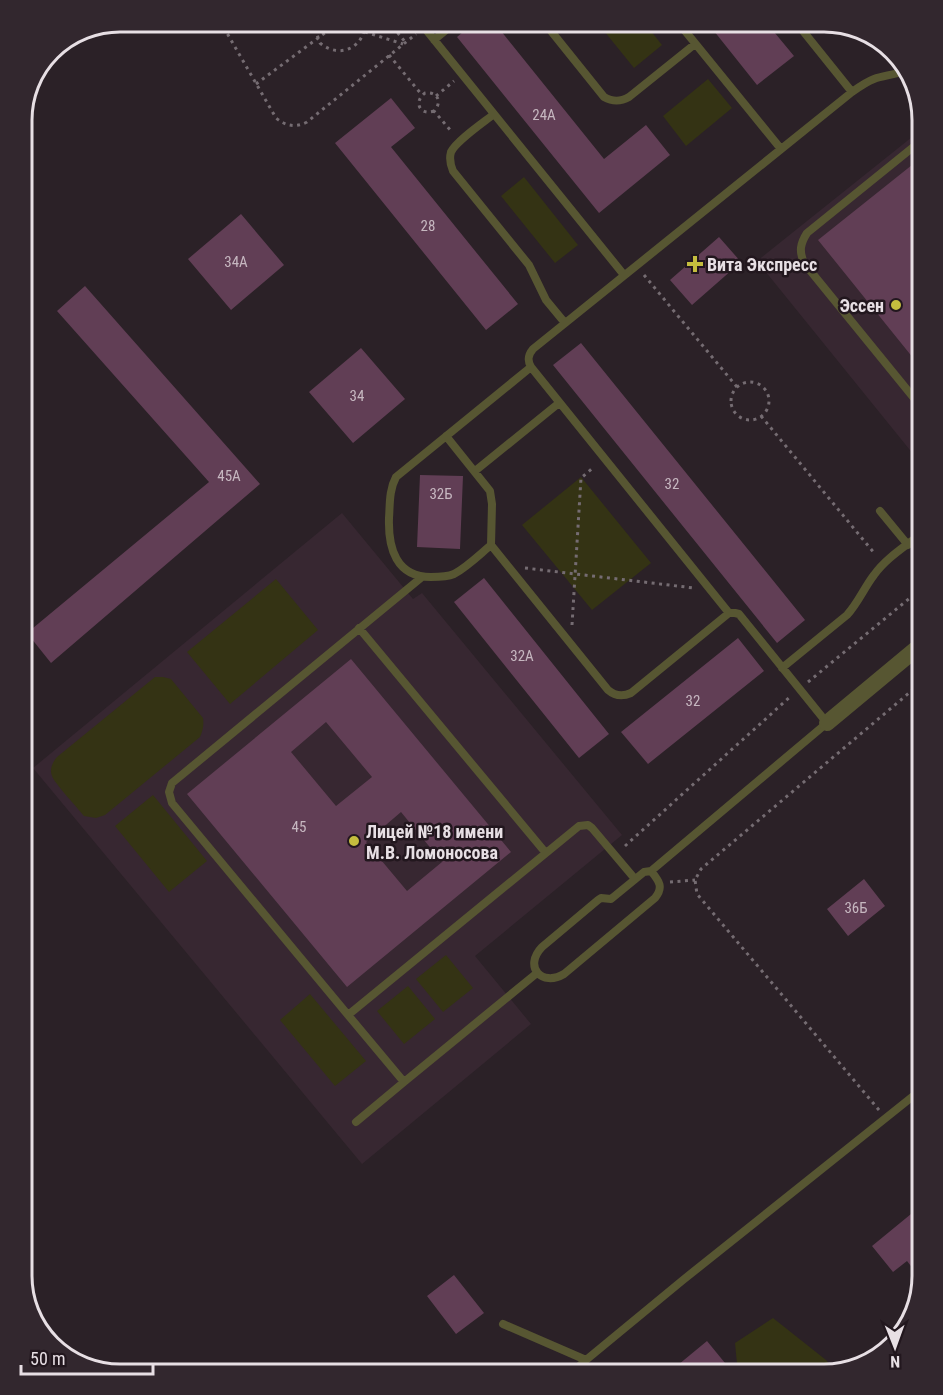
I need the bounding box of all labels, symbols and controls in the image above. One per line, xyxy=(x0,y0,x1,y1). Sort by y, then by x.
house number: 24А xyxy=(532,106,556,124)
house number: 28 xyxy=(421,217,435,235)
house number: 34А xyxy=(224,253,248,271)
place label: Вита Экспресс xyxy=(707,254,817,275)
marker: Вита Экспресс xyxy=(688,257,702,271)
place label: Эссен xyxy=(840,295,884,316)
marker: Эссен xyxy=(889,298,903,312)
house number: 34 xyxy=(350,387,364,405)
house number: 45А xyxy=(217,467,241,485)
house number: 32 xyxy=(665,475,679,493)
house number: 32Б xyxy=(429,485,453,503)
house number: 32А xyxy=(510,647,534,665)
house number: 32 xyxy=(686,692,700,710)
house number: 45 xyxy=(292,818,306,836)
place label: Лицей №18 имени М.В. Ломоносова xyxy=(366,821,503,863)
marker: Лицей №18 имени М.В. Ломоносова xyxy=(347,834,361,848)
house number: 36Б xyxy=(844,899,868,917)
north arrow xyxy=(865,1317,925,1377)
scale bar xyxy=(21,1338,153,1376)
text: 50 m xyxy=(30,1348,65,1369)
text: N xyxy=(890,1352,900,1371)

